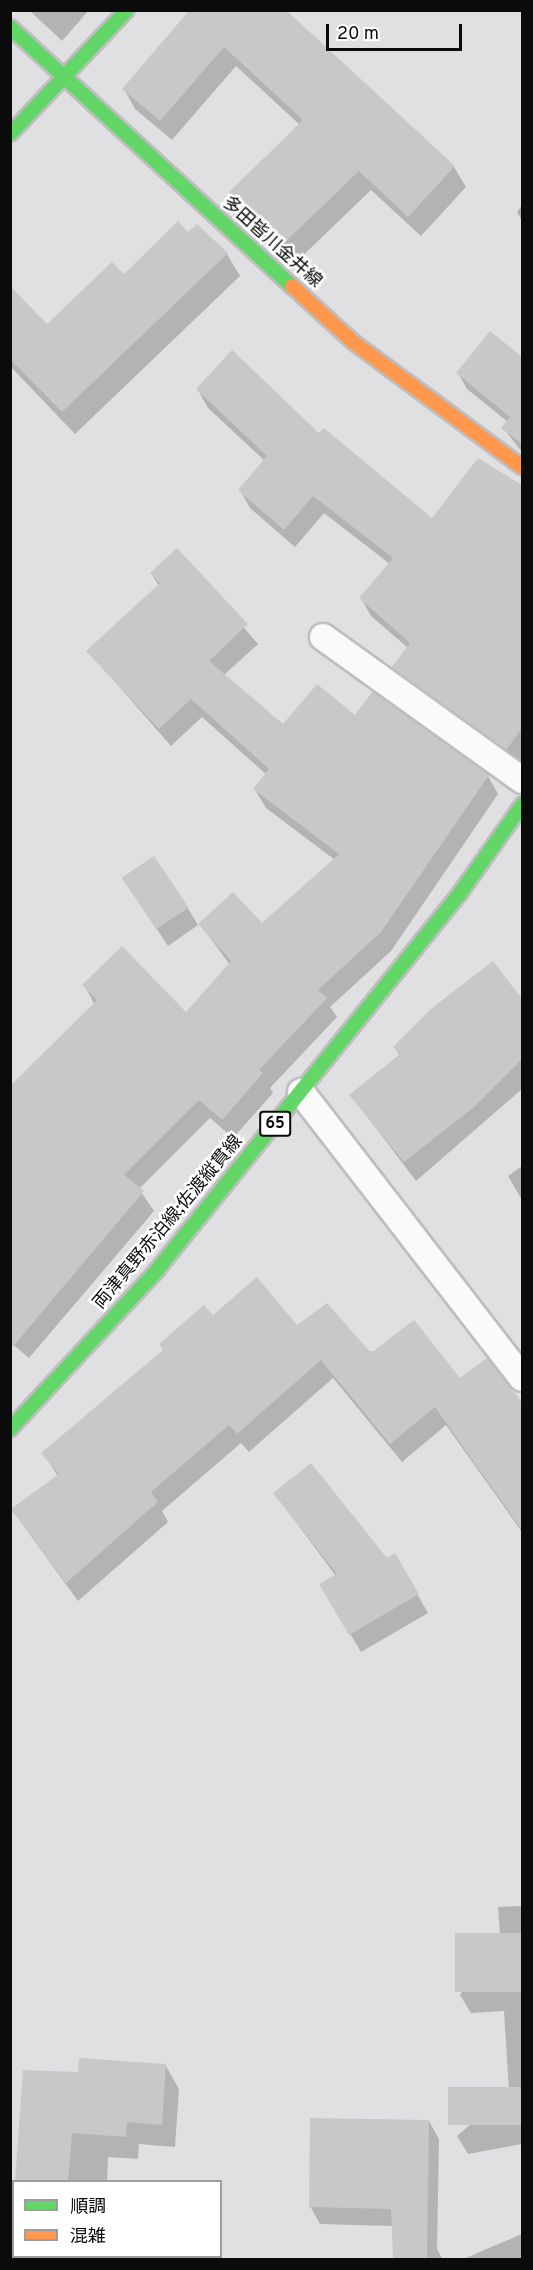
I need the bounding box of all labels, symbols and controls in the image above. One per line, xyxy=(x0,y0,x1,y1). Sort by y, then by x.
scale bar xyxy=(329,12,466,50)
text: 20 m xyxy=(337,23,379,46)
street label: 多田皆川金井線 xyxy=(217,193,325,293)
road number: 65 xyxy=(258,1111,292,1137)
street label: 両津真野赤泊線;佐渡縦貫線 xyxy=(90,1132,248,1314)
legend xyxy=(12,2180,222,2258)
text: 順調 xyxy=(70,2196,106,2219)
text: 混雑 xyxy=(70,2226,106,2249)

